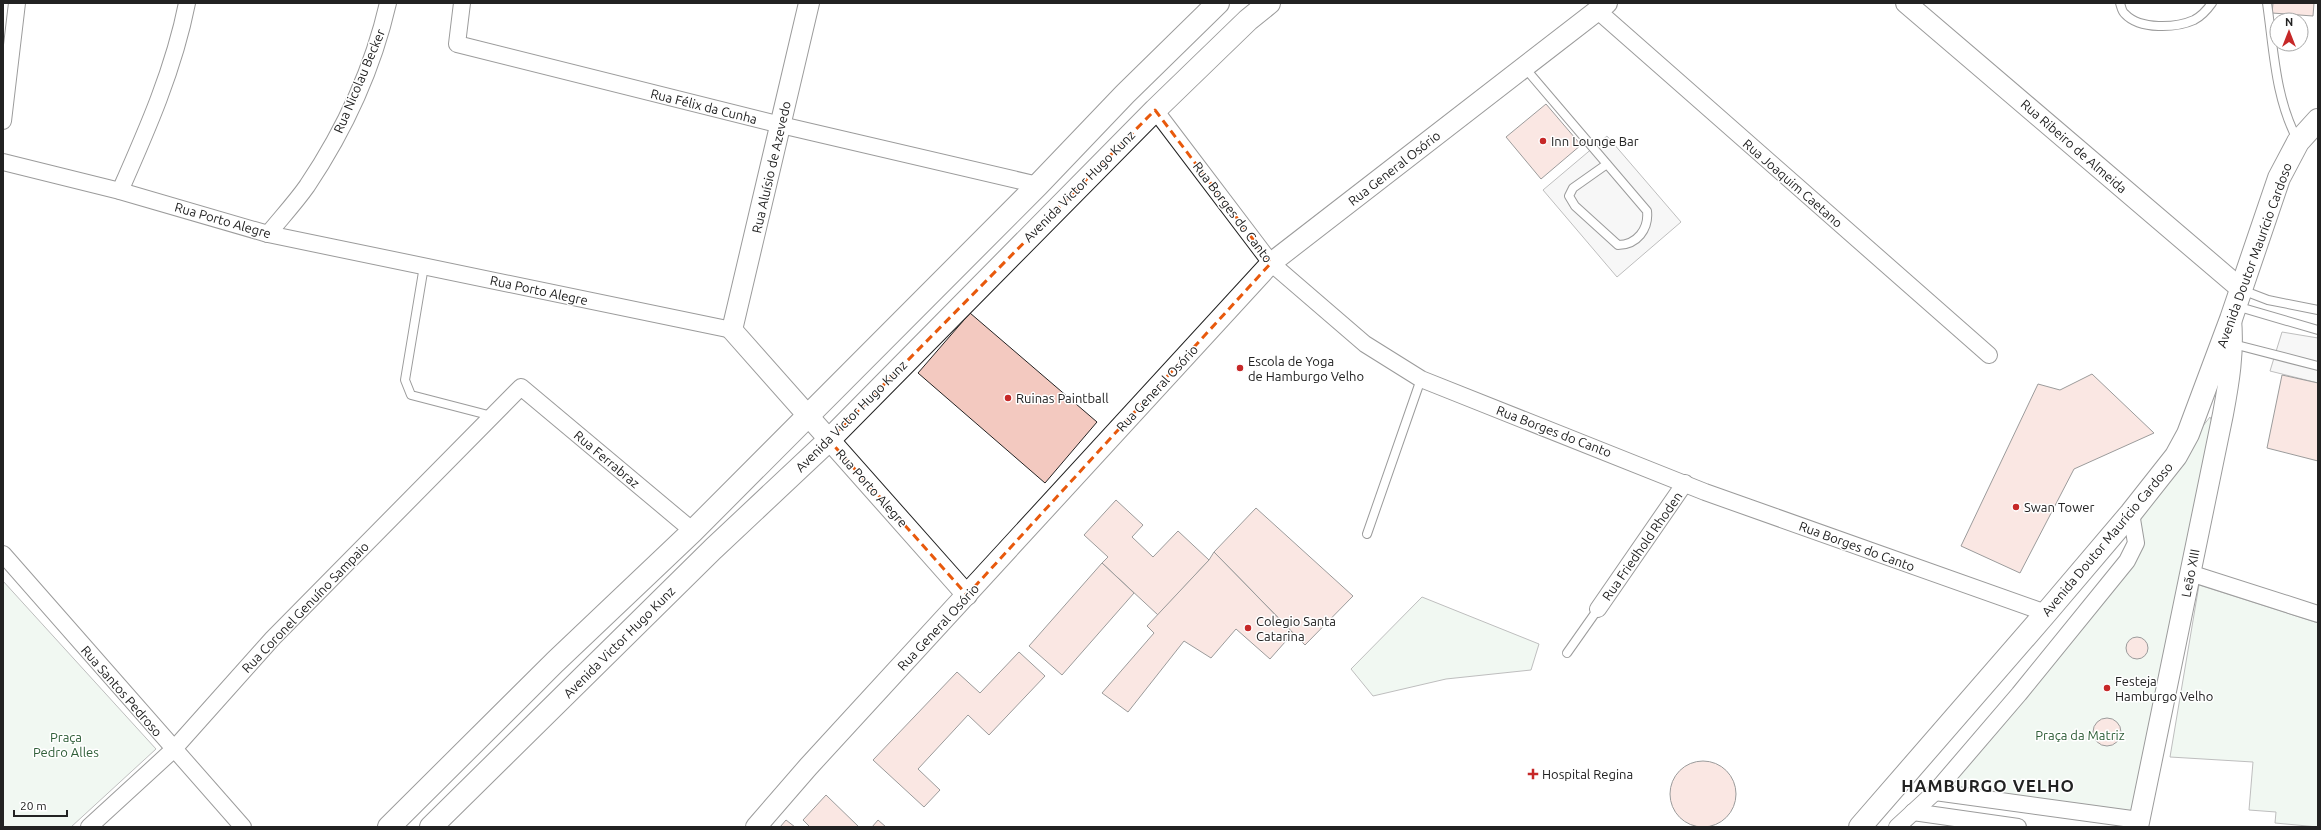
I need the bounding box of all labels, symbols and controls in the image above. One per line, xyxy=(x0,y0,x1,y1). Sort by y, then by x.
north arrow xyxy=(2269,12,2309,52)
text: N xyxy=(2285,16,2293,28)
street label: Rua Nicolau Becker xyxy=(331,27,387,135)
street label: Rua Félix da Cunha xyxy=(649,86,759,126)
street label: Rua Ribeiro de Almeida xyxy=(2018,96,2130,196)
street label: Rua Aluísio de Azevedo xyxy=(749,100,793,234)
street label: Avenida Victor Hugo Kunz xyxy=(1021,128,1137,244)
street label: Rua General Osório xyxy=(1345,128,1443,208)
place label: Inn Lounge Bar xyxy=(1551,134,1639,148)
marker: Inn Lounge Bar xyxy=(1538,136,1548,146)
street label: Rua Joaquim Caetano xyxy=(1741,136,1845,230)
street label: Rua Borges do Canto xyxy=(1191,159,1275,265)
street label: Avenida Doutor Maurício Cardoso xyxy=(2214,161,2294,349)
street label: Rua Porto Alegre xyxy=(173,200,273,240)
street label: Rua Porto Alegre xyxy=(489,273,589,307)
street label: Rua General Osório xyxy=(1113,342,1201,434)
place label: Escola de Yoga de Hamburgo Velho xyxy=(1248,354,1364,383)
street label: Avenida Victor Hugo Kunz xyxy=(793,358,909,474)
marker: Escola de Yoga de Hamburgo Velho xyxy=(1235,363,1245,373)
place label: Ruinas Paintball xyxy=(1016,391,1109,405)
marker: Ruinas Paintball xyxy=(1003,393,1013,403)
street label: Rua Borges do Canto xyxy=(1494,403,1614,459)
street label: Rua Ferrabraz xyxy=(572,428,642,490)
street label: Rua Porto Alegre xyxy=(833,446,911,530)
street label: Avenida Doutor Maurício Cardoso xyxy=(2039,460,2175,618)
street label: Rua Friedhold Rhoden xyxy=(1599,489,1685,603)
place label: Swan Tower xyxy=(2024,500,2094,514)
marker: Swan Tower xyxy=(2011,502,2021,512)
street label: Rua Borges do Canto xyxy=(1797,519,1917,573)
street label: Rua Coronel Genuíno Sampaio xyxy=(239,539,371,675)
street label: Leão XIII xyxy=(2178,548,2202,598)
street label: Rua General Osório xyxy=(894,581,982,673)
street label: Avenida Victor Hugo Kunz xyxy=(561,584,677,700)
place label: Colegio Santa Catarina xyxy=(1256,614,1336,643)
marker: Colegio Santa Catarina xyxy=(1243,623,1253,633)
street label: Rua Santos Pedroso xyxy=(79,643,165,739)
place label: Festeja Hamburgo Velho xyxy=(2115,674,2213,703)
marker: Festeja Hamburgo Velho xyxy=(2102,683,2112,693)
park label: Praça da Matriz xyxy=(2035,728,2125,742)
park label: Praça Pedro Alles xyxy=(33,730,99,759)
place label: Hospital Regina xyxy=(1542,767,1633,781)
marker: Hospital Regina xyxy=(1527,768,1539,780)
district label: HAMBURGO VELHO xyxy=(1901,776,2075,795)
scale bar xyxy=(14,792,67,818)
text: 20 m xyxy=(20,799,47,812)

